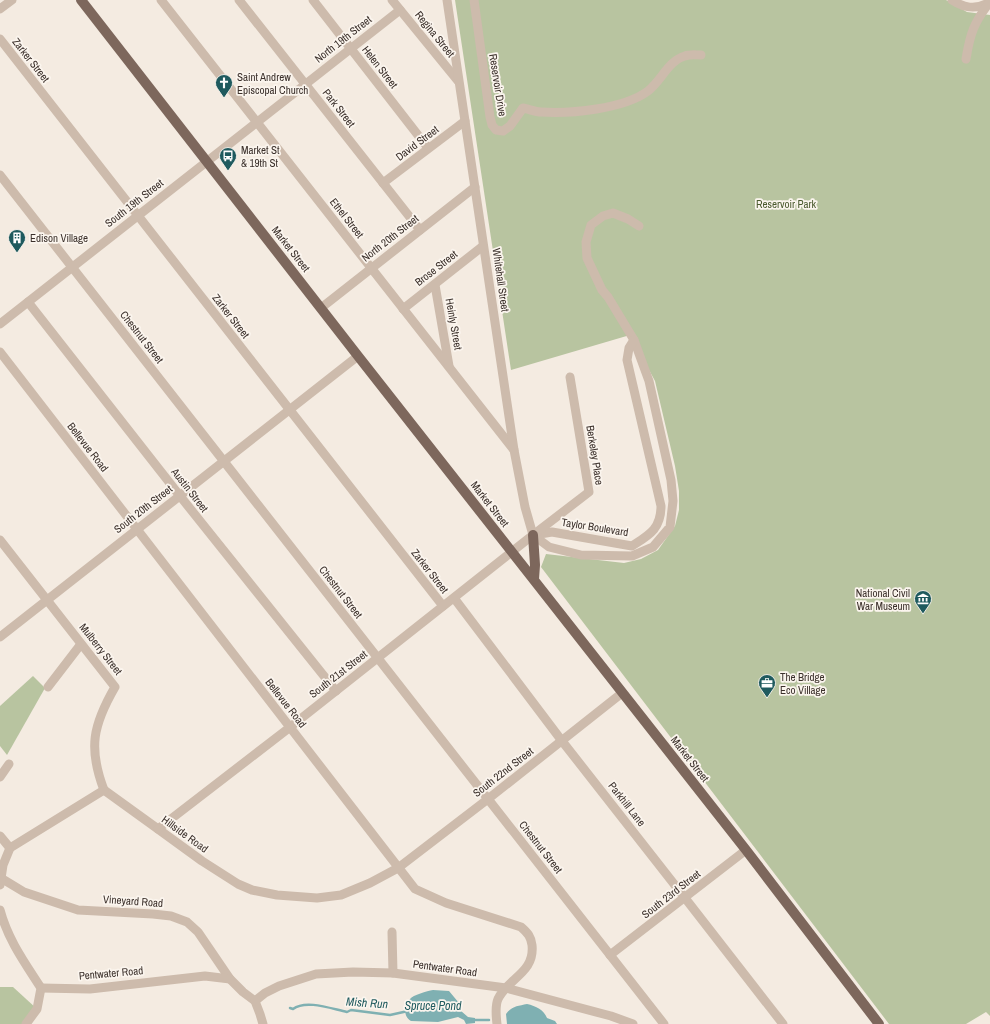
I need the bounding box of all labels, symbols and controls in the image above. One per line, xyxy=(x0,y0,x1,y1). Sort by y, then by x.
street label: Regina Street xyxy=(412,8,458,60)
street label: North 19th Street xyxy=(312,12,375,66)
street label: Zarker Street xyxy=(9,35,53,85)
street label: Helen Street xyxy=(359,43,401,91)
street label: Reservoir Drive xyxy=(486,53,510,117)
place label: Saint Andrew Episcopal Church xyxy=(237,70,308,97)
church icon: Saint Andrew Episcopal Church xyxy=(214,73,234,98)
street label: Park Street xyxy=(320,86,359,130)
street label: David Street xyxy=(393,122,442,164)
place label: Market St & 19th St xyxy=(241,143,280,170)
bus stop icon: Market St & 19th St xyxy=(218,146,238,171)
street label: South 19th Street xyxy=(102,176,166,230)
street label: Ethel Street xyxy=(327,195,367,241)
park label: Reservoir Park xyxy=(756,197,817,211)
street label: North 20th Street xyxy=(359,211,422,265)
street label: Market Street xyxy=(269,223,313,275)
building icon: Edison Village xyxy=(7,228,27,253)
place label: Edison Village xyxy=(30,231,88,245)
street label: Brose Street xyxy=(412,247,460,289)
street label: Whitehall Street xyxy=(490,247,512,313)
street label: Zarker Street xyxy=(209,291,253,341)
street label: Heinly Street xyxy=(443,297,466,351)
street label: Chestnut Street xyxy=(117,308,167,366)
street label: Bellevue Road xyxy=(64,420,112,474)
street label: Berkeley Place xyxy=(583,424,607,486)
street label: Austin Street xyxy=(168,464,212,515)
street label: Market Street xyxy=(468,478,512,530)
street label: South 20th Street xyxy=(111,482,175,536)
street label: Taylor Boulevard xyxy=(561,515,629,539)
street label: Zarker Street xyxy=(408,546,452,596)
street label: Chestnut Street xyxy=(316,563,366,621)
place label: National Civil War Museum xyxy=(856,586,910,613)
museum icon: National Civil War Museum xyxy=(913,589,933,614)
street label: Mulberry Street xyxy=(77,620,126,678)
street label: South 21st Street xyxy=(306,647,370,701)
place label: The Bridge Eco Village xyxy=(780,670,825,697)
office icon: The Bridge Eco Village xyxy=(757,673,777,698)
street label: Bellevue Road xyxy=(262,676,310,730)
street label: Market Street xyxy=(668,733,712,785)
street label: South 22nd Street xyxy=(470,744,536,800)
street label: Parkhill Lane xyxy=(605,779,649,829)
street label: Hillside Road xyxy=(159,812,211,856)
street label: Chestnut Street xyxy=(516,818,566,876)
street label: South 23rd Street xyxy=(639,866,704,921)
street label: Vineyard Road xyxy=(103,892,163,910)
street label: Pentwater Road xyxy=(412,957,478,979)
street label: Pentwater Road xyxy=(78,963,144,983)
water label: Mish Run xyxy=(345,994,389,1012)
water label: Spruce Pond xyxy=(405,998,462,1014)

